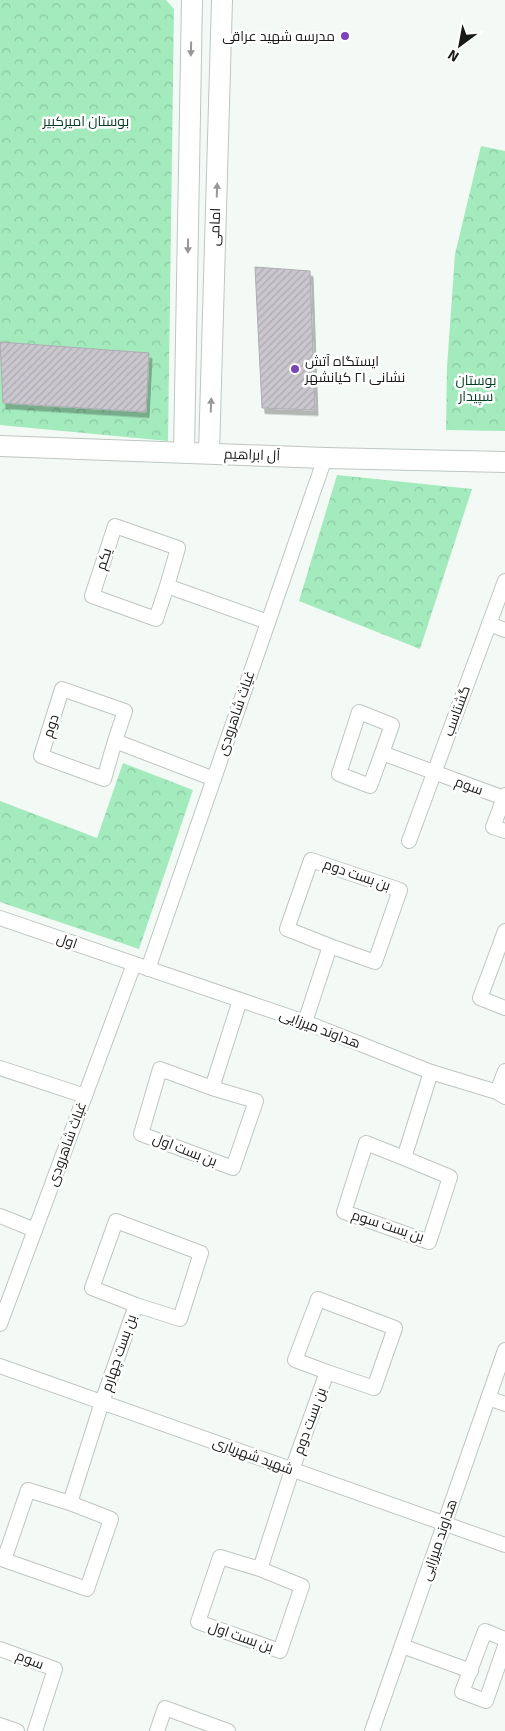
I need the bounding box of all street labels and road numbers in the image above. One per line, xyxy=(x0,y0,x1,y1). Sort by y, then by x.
street label: امامی xyxy=(206,208,224,246)
street label: آل ابراهیم xyxy=(224,446,281,465)
street label: یکم xyxy=(92,546,117,572)
street label: غیاث شاهرودی xyxy=(214,668,258,758)
street label: گشتاسب xyxy=(440,683,474,739)
street label: دوم xyxy=(39,712,64,740)
street label: سوم xyxy=(452,773,485,800)
street label: بن بست دوم xyxy=(321,856,393,895)
street label: اول xyxy=(54,930,80,952)
street label: هداوند میرزایی xyxy=(277,1006,363,1052)
street label: غیاث شاهرودی xyxy=(44,1099,90,1189)
street label: بن بست اول xyxy=(150,1130,220,1170)
street label: بن بست سوم xyxy=(349,1206,426,1247)
street label: بن بست چهارم xyxy=(98,1312,141,1394)
street label: بن بست دوم xyxy=(290,1385,331,1457)
street label: شهید شهریاری xyxy=(210,1434,296,1478)
street label: هداوند میرزایی xyxy=(417,1497,461,1583)
street label: بن بست اول xyxy=(206,1618,276,1656)
street label: سوم xyxy=(13,1647,46,1674)

